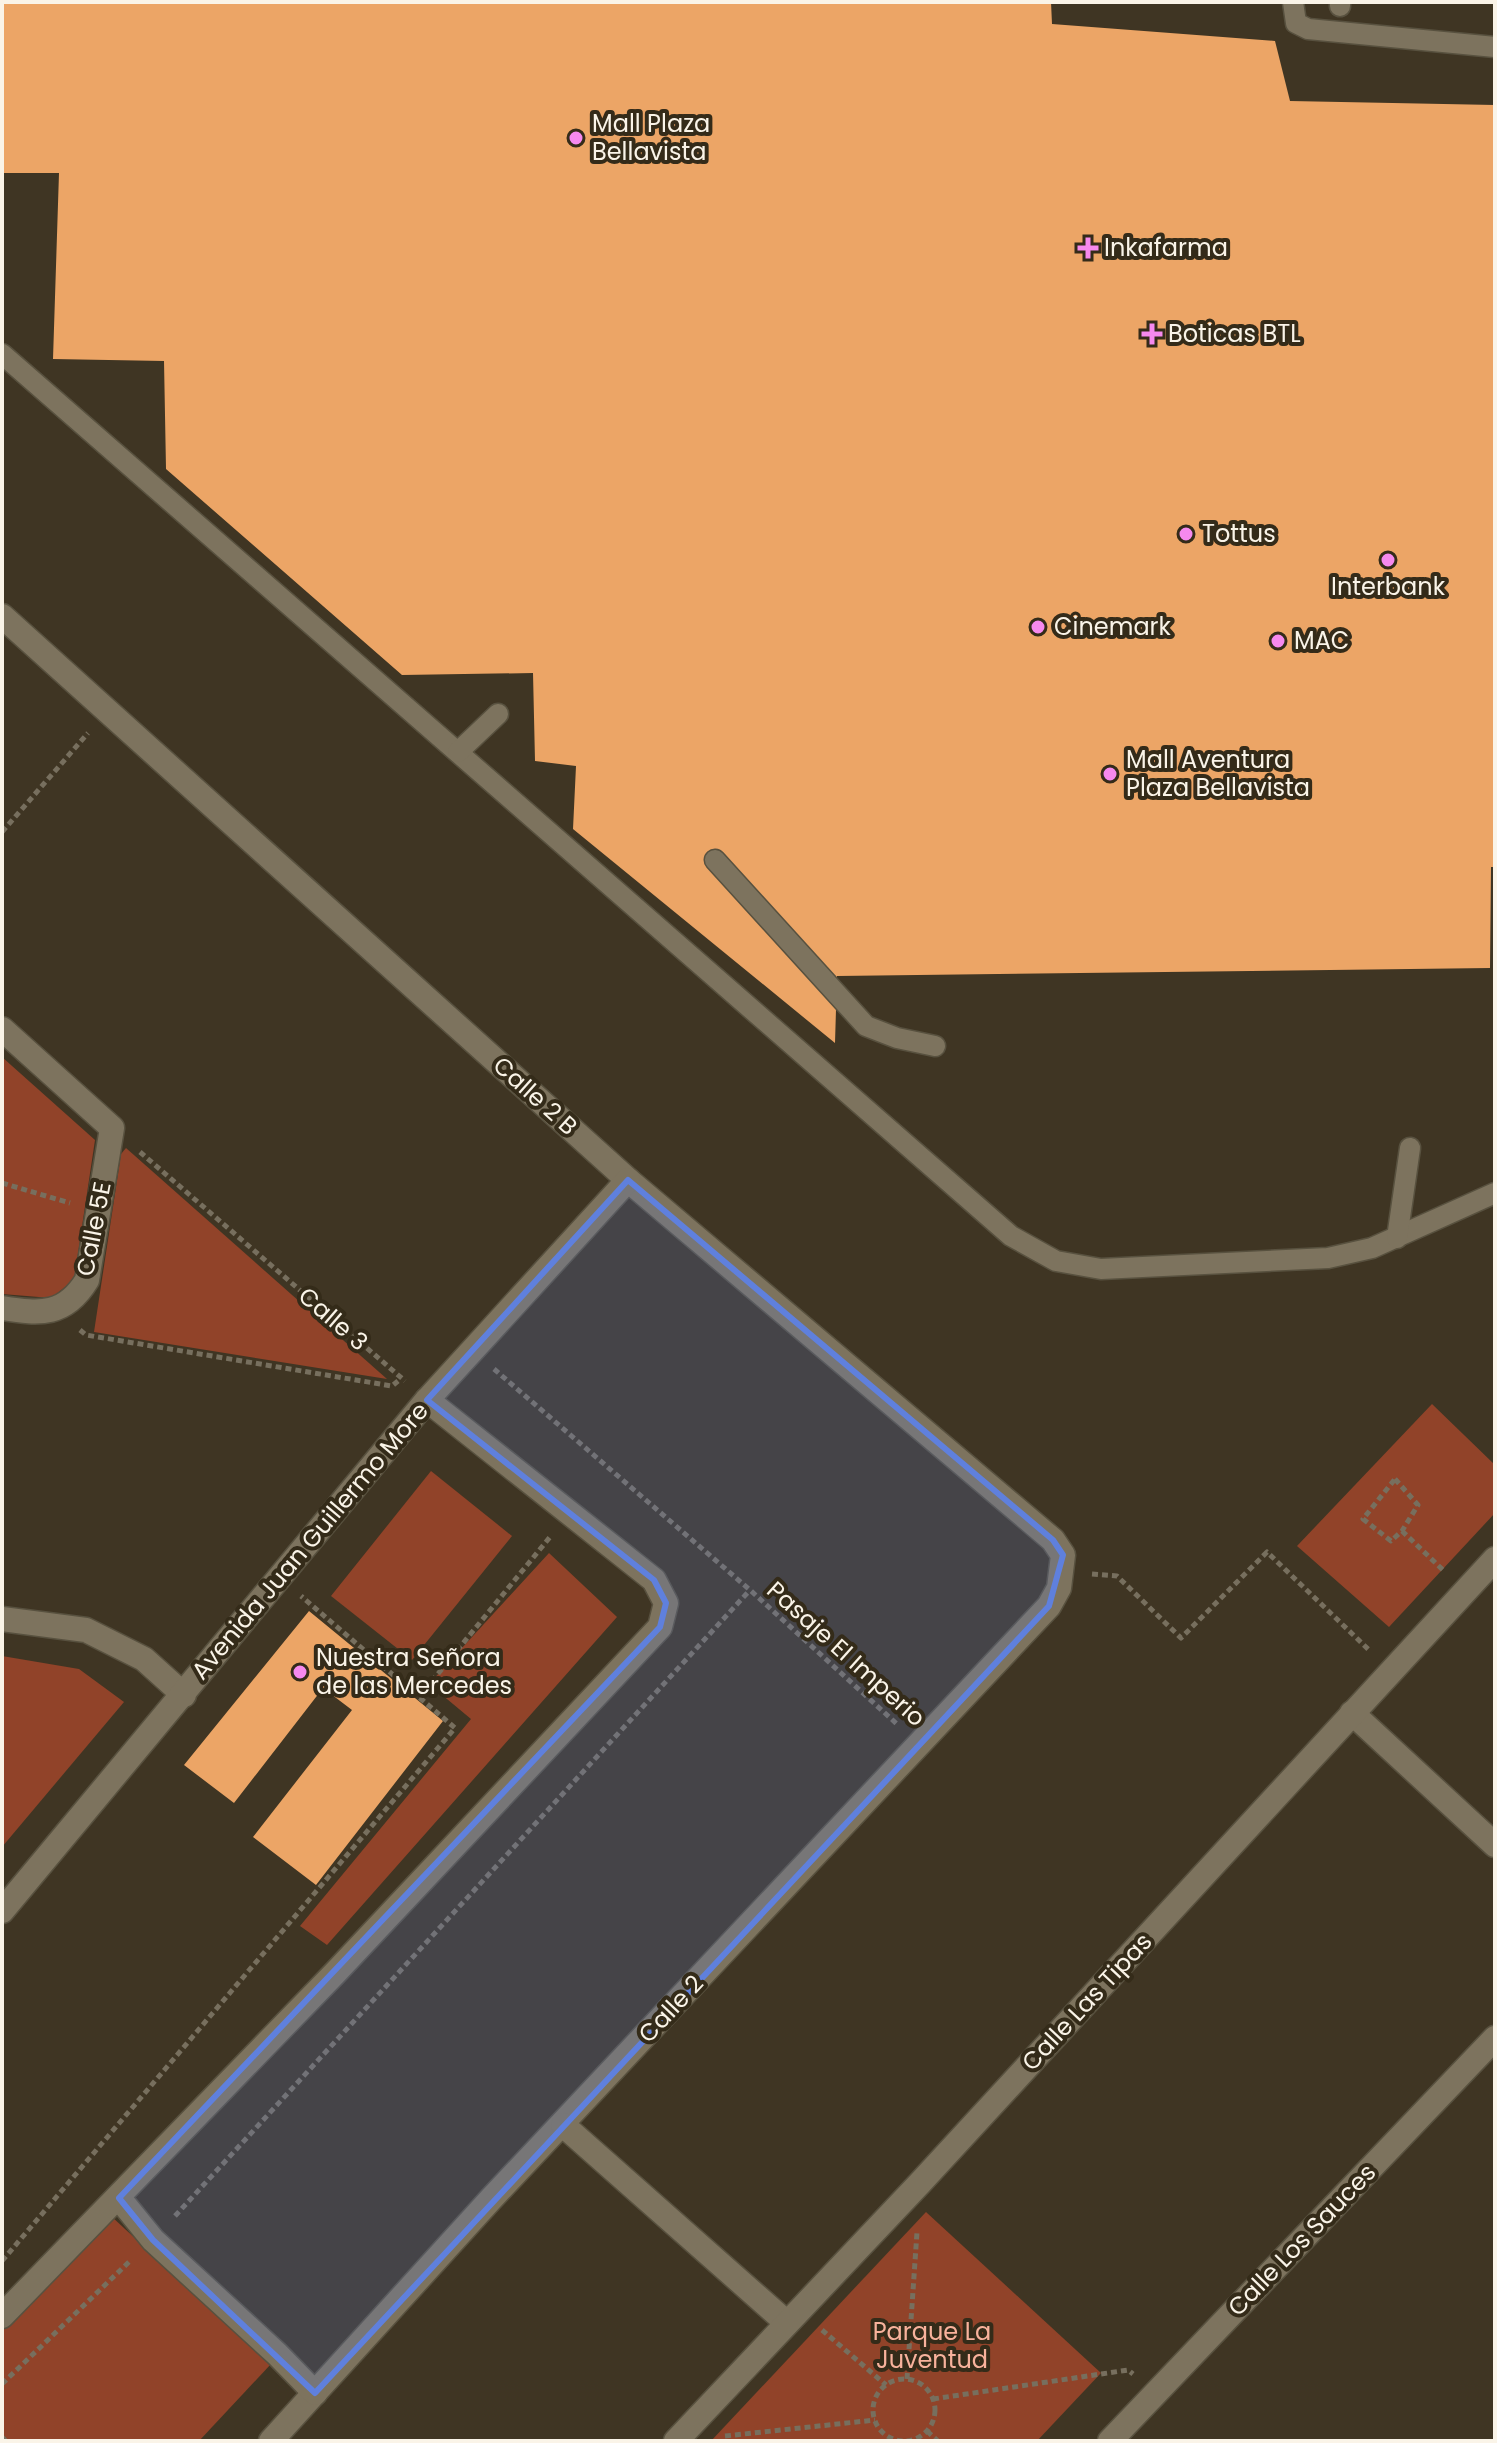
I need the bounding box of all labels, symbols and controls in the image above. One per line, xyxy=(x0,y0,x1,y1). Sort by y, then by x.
place label: Mall Plaza Bellavista xyxy=(592,107,710,168)
marker: Mall Plaza Bellavista xyxy=(567,129,585,147)
place label: Inkafarma xyxy=(1104,231,1228,264)
marker: Inkafarma xyxy=(1079,239,1097,257)
place label: Boticas BTL xyxy=(1168,317,1301,350)
marker: Boticas BTL xyxy=(1143,325,1161,343)
place label: Tottus xyxy=(1202,517,1276,550)
marker: Tottus xyxy=(1177,525,1195,543)
marker: Interbank xyxy=(1379,551,1397,569)
place label: Interbank xyxy=(1331,570,1446,603)
place label: Cinemark xyxy=(1054,610,1172,643)
marker: Cinemark xyxy=(1029,618,1047,636)
place label: MAC xyxy=(1294,624,1349,657)
marker: MAC xyxy=(1269,632,1287,650)
place label: Mall Aventura Plaza Bellavista xyxy=(1126,743,1310,804)
marker: Mall Aventura Plaza Bellavista xyxy=(1101,765,1119,783)
street label: Calle 2 B xyxy=(486,1049,585,1142)
street label: Calle 5E xyxy=(68,1179,119,1279)
street label: Calle 3 xyxy=(292,1279,375,1358)
street label: Avenida Juan Guillermo More xyxy=(184,1395,436,1686)
street label: Pasaje El Imperio xyxy=(760,1574,933,1734)
place label: Nuestra Señora de las Mercedes xyxy=(316,1641,512,1702)
marker: Nuestra Señora de las Mercedes xyxy=(291,1663,309,1681)
street label: Calle Las Tipas xyxy=(1014,1926,1159,2078)
street label: Calle 2 xyxy=(631,1968,711,2050)
street label: Calle Los Sauces xyxy=(1220,2156,1383,2323)
park label: Parque La Juventud xyxy=(873,2315,991,2376)

